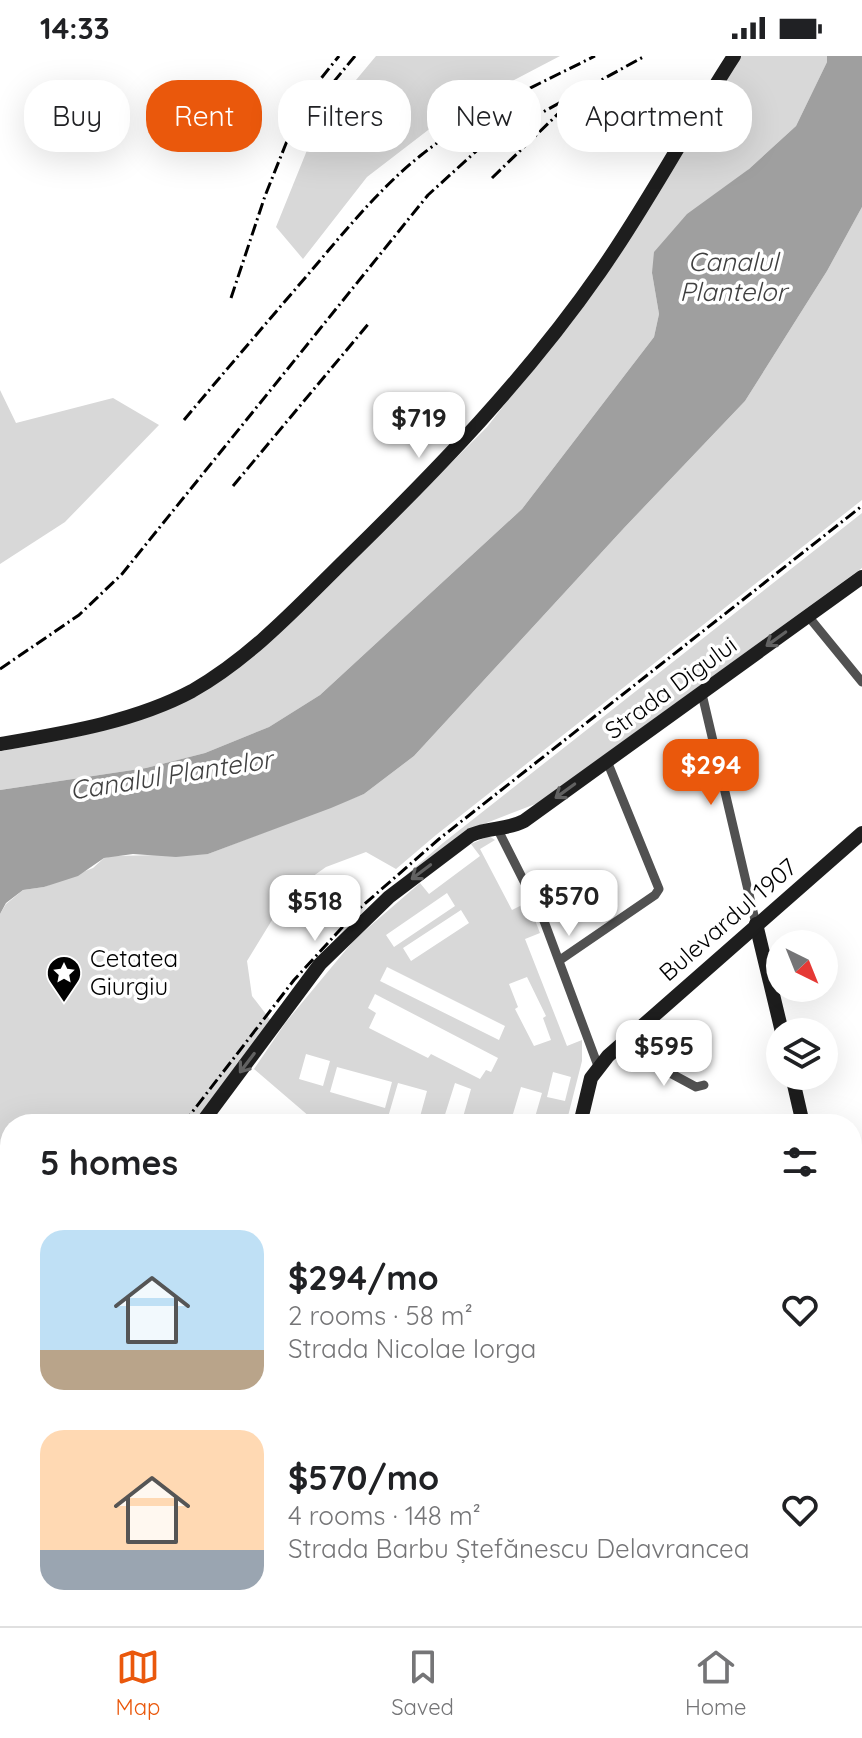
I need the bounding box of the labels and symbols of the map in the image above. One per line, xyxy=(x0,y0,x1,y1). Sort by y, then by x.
water label: Canalul Plantelor xyxy=(679,245,790,308)
pin: $719 xyxy=(372,392,466,460)
street label: Strada Digului xyxy=(599,629,742,745)
one-way arrow xyxy=(766,631,788,648)
pin: $294 xyxy=(664,739,758,807)
water label: Canalul Plantelor xyxy=(67,742,277,807)
one-way arrow xyxy=(555,783,577,799)
street label: Bulevardul 1907 xyxy=(653,851,802,987)
one-way arrow xyxy=(411,864,433,880)
pin: $570 xyxy=(522,870,616,938)
pin: $518 xyxy=(268,875,362,943)
north arrow xyxy=(766,930,838,1002)
place label: Cetatea Giurgiu xyxy=(90,943,178,1001)
place icon: Cetatea Giurgiu xyxy=(45,954,83,1004)
pin: $595 xyxy=(617,1020,711,1088)
one-way arrow xyxy=(238,1051,255,1073)

